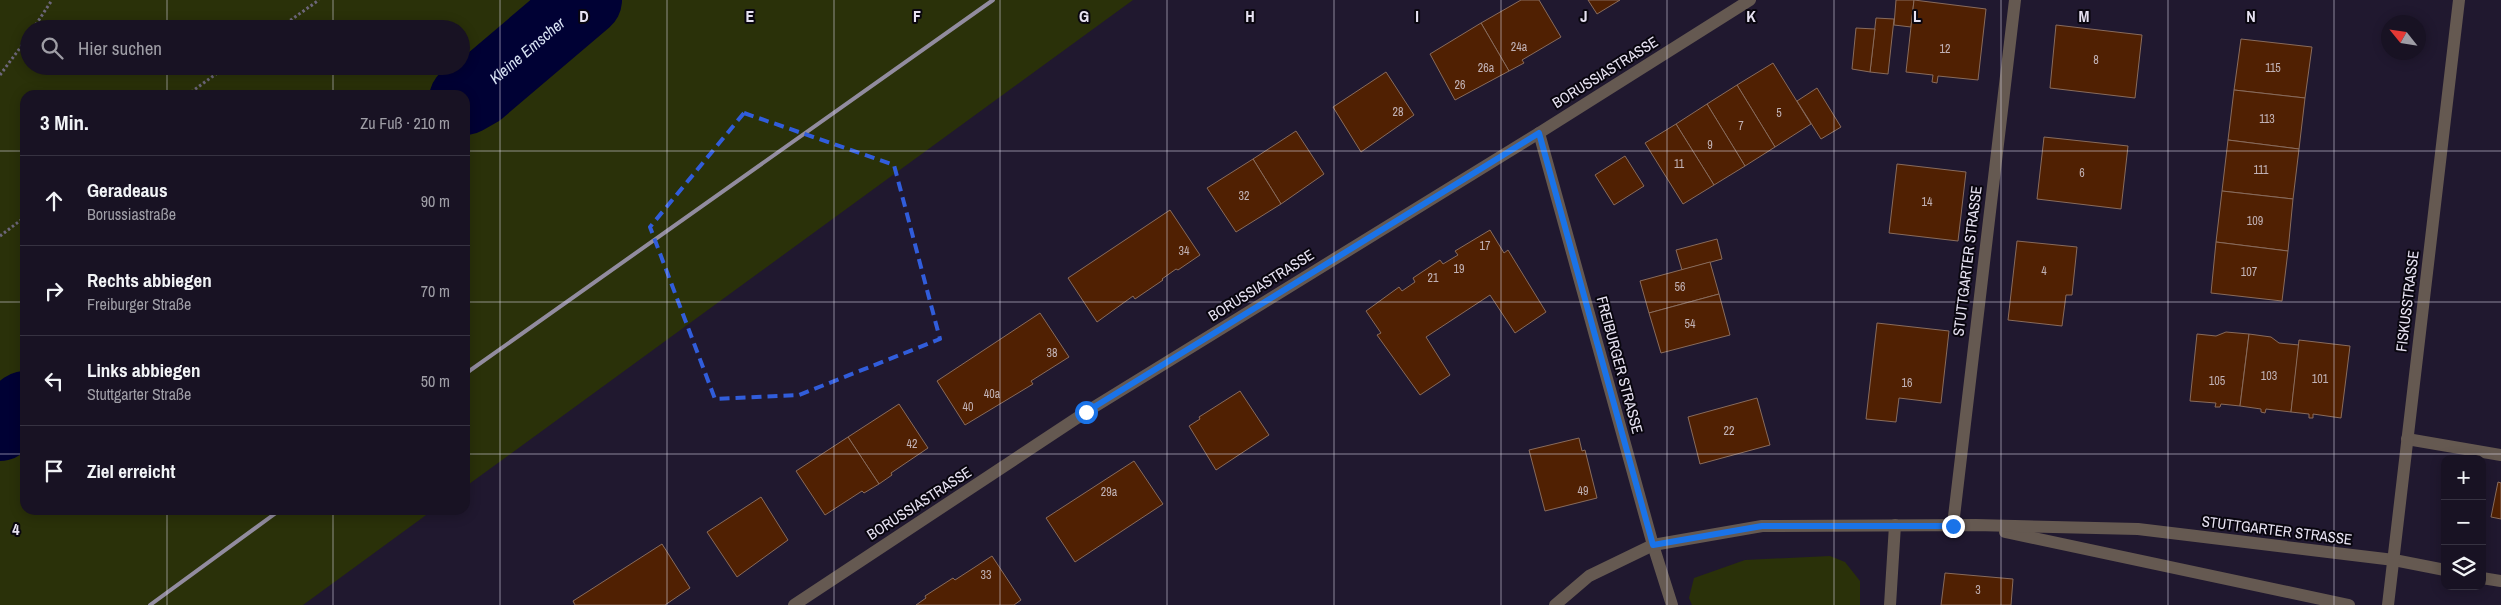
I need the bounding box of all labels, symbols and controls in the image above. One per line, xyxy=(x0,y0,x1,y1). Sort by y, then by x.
text: D xyxy=(579,5,589,27)
text: E xyxy=(746,5,755,27)
text: F xyxy=(913,5,921,27)
text: G xyxy=(1079,5,1089,27)
text: H xyxy=(1245,5,1255,27)
text: I xyxy=(1415,5,1419,27)
text: J xyxy=(1580,5,1588,27)
text: K xyxy=(1746,5,1756,27)
text: L xyxy=(1913,5,1921,27)
text: M xyxy=(2079,5,2090,27)
text: N xyxy=(2246,5,2256,27)
water label: Kleine Emscher xyxy=(484,11,570,89)
north arrow xyxy=(2381,15,2426,60)
search box xyxy=(20,20,470,75)
street label: BORUSSIASTRASSE xyxy=(1548,31,1662,113)
icon: search xyxy=(38,34,66,62)
text: Hier suchen xyxy=(78,35,162,61)
house number: 24a xyxy=(1511,39,1528,55)
house number: 12 xyxy=(1940,41,1950,57)
house number: 8 xyxy=(2093,52,2099,68)
house number: 26a xyxy=(1478,60,1495,76)
house number: 115 xyxy=(2265,60,2281,76)
house number: 26 xyxy=(1455,77,1465,93)
house number: 28 xyxy=(1393,104,1403,120)
house number: 5 xyxy=(1776,105,1782,121)
text: 3 Min. xyxy=(40,108,89,137)
house number: 113 xyxy=(2259,111,2275,127)
text: Zu Fuß · 210 m xyxy=(360,112,450,134)
house number: 7 xyxy=(1738,118,1744,134)
house number: 9 xyxy=(1707,137,1713,153)
house number: 11 xyxy=(1674,156,1685,172)
house number: 111 xyxy=(2254,162,2269,178)
house number: 6 xyxy=(2079,165,2085,181)
text: Geradeaus xyxy=(87,177,168,203)
street label: STUTTGARTER STRASSE xyxy=(1947,185,1987,337)
icon: ahead xyxy=(40,187,68,215)
house number: 32 xyxy=(1239,188,1249,204)
text: 90 m xyxy=(421,190,450,212)
house number: 14 xyxy=(1922,194,1933,210)
text: Borussiastraße xyxy=(87,203,176,225)
house number: 109 xyxy=(2247,213,2263,229)
house number: 17 xyxy=(1480,238,1491,254)
house number: 34 xyxy=(1179,243,1190,259)
street label: BORUSSIASTRASSE xyxy=(1204,244,1318,326)
street label: FISKUSSTRASSE xyxy=(2390,249,2424,353)
house number: 19 xyxy=(1454,261,1464,277)
house number: 4 xyxy=(2041,263,2047,279)
house number: 107 xyxy=(2241,264,2258,280)
text: Rechts abbiegen xyxy=(87,267,212,293)
house number: 21 xyxy=(1428,270,1439,286)
icon: right xyxy=(40,277,68,305)
house number: 56 xyxy=(1675,279,1685,295)
text: 70 m xyxy=(421,280,450,302)
text: Freiburger Straße xyxy=(87,293,191,315)
street label: FREIBURGER STRASSE xyxy=(1592,294,1648,436)
house number: 54 xyxy=(1685,316,1696,332)
house number: 38 xyxy=(1047,345,1057,361)
text: Links abbiegen xyxy=(87,357,200,383)
icon: left xyxy=(40,367,68,395)
house number: 103 xyxy=(2261,368,2277,384)
text: 50 m xyxy=(421,370,450,392)
house number: 101 xyxy=(2312,371,2329,387)
house number: 105 xyxy=(2209,373,2226,389)
house number: 16 xyxy=(1902,375,1912,391)
text: Stuttgarter Straße xyxy=(87,383,191,405)
house number: 40a xyxy=(984,386,1001,402)
house number: 40 xyxy=(963,399,973,415)
route start xyxy=(1075,401,1098,424)
house number: 22 xyxy=(1724,423,1734,439)
house number: 42 xyxy=(907,436,917,452)
map controls xyxy=(2441,455,2486,590)
button: + xyxy=(2441,455,2486,500)
icon: arrive xyxy=(40,457,68,485)
text: Ziel erreicht xyxy=(87,458,175,484)
street label: BORUSSIASTRASSE xyxy=(863,461,975,545)
house number: 49 xyxy=(1578,483,1588,499)
house number: 29a xyxy=(1101,484,1118,500)
button: − xyxy=(2441,500,2486,545)
street label: STUTTGARTER STRASSE xyxy=(2201,510,2353,550)
route end xyxy=(1942,515,1965,538)
text: 4 xyxy=(12,518,20,540)
button: layers xyxy=(2441,545,2486,590)
house number: 33 xyxy=(981,567,991,583)
house number: 3 xyxy=(1975,582,1981,598)

